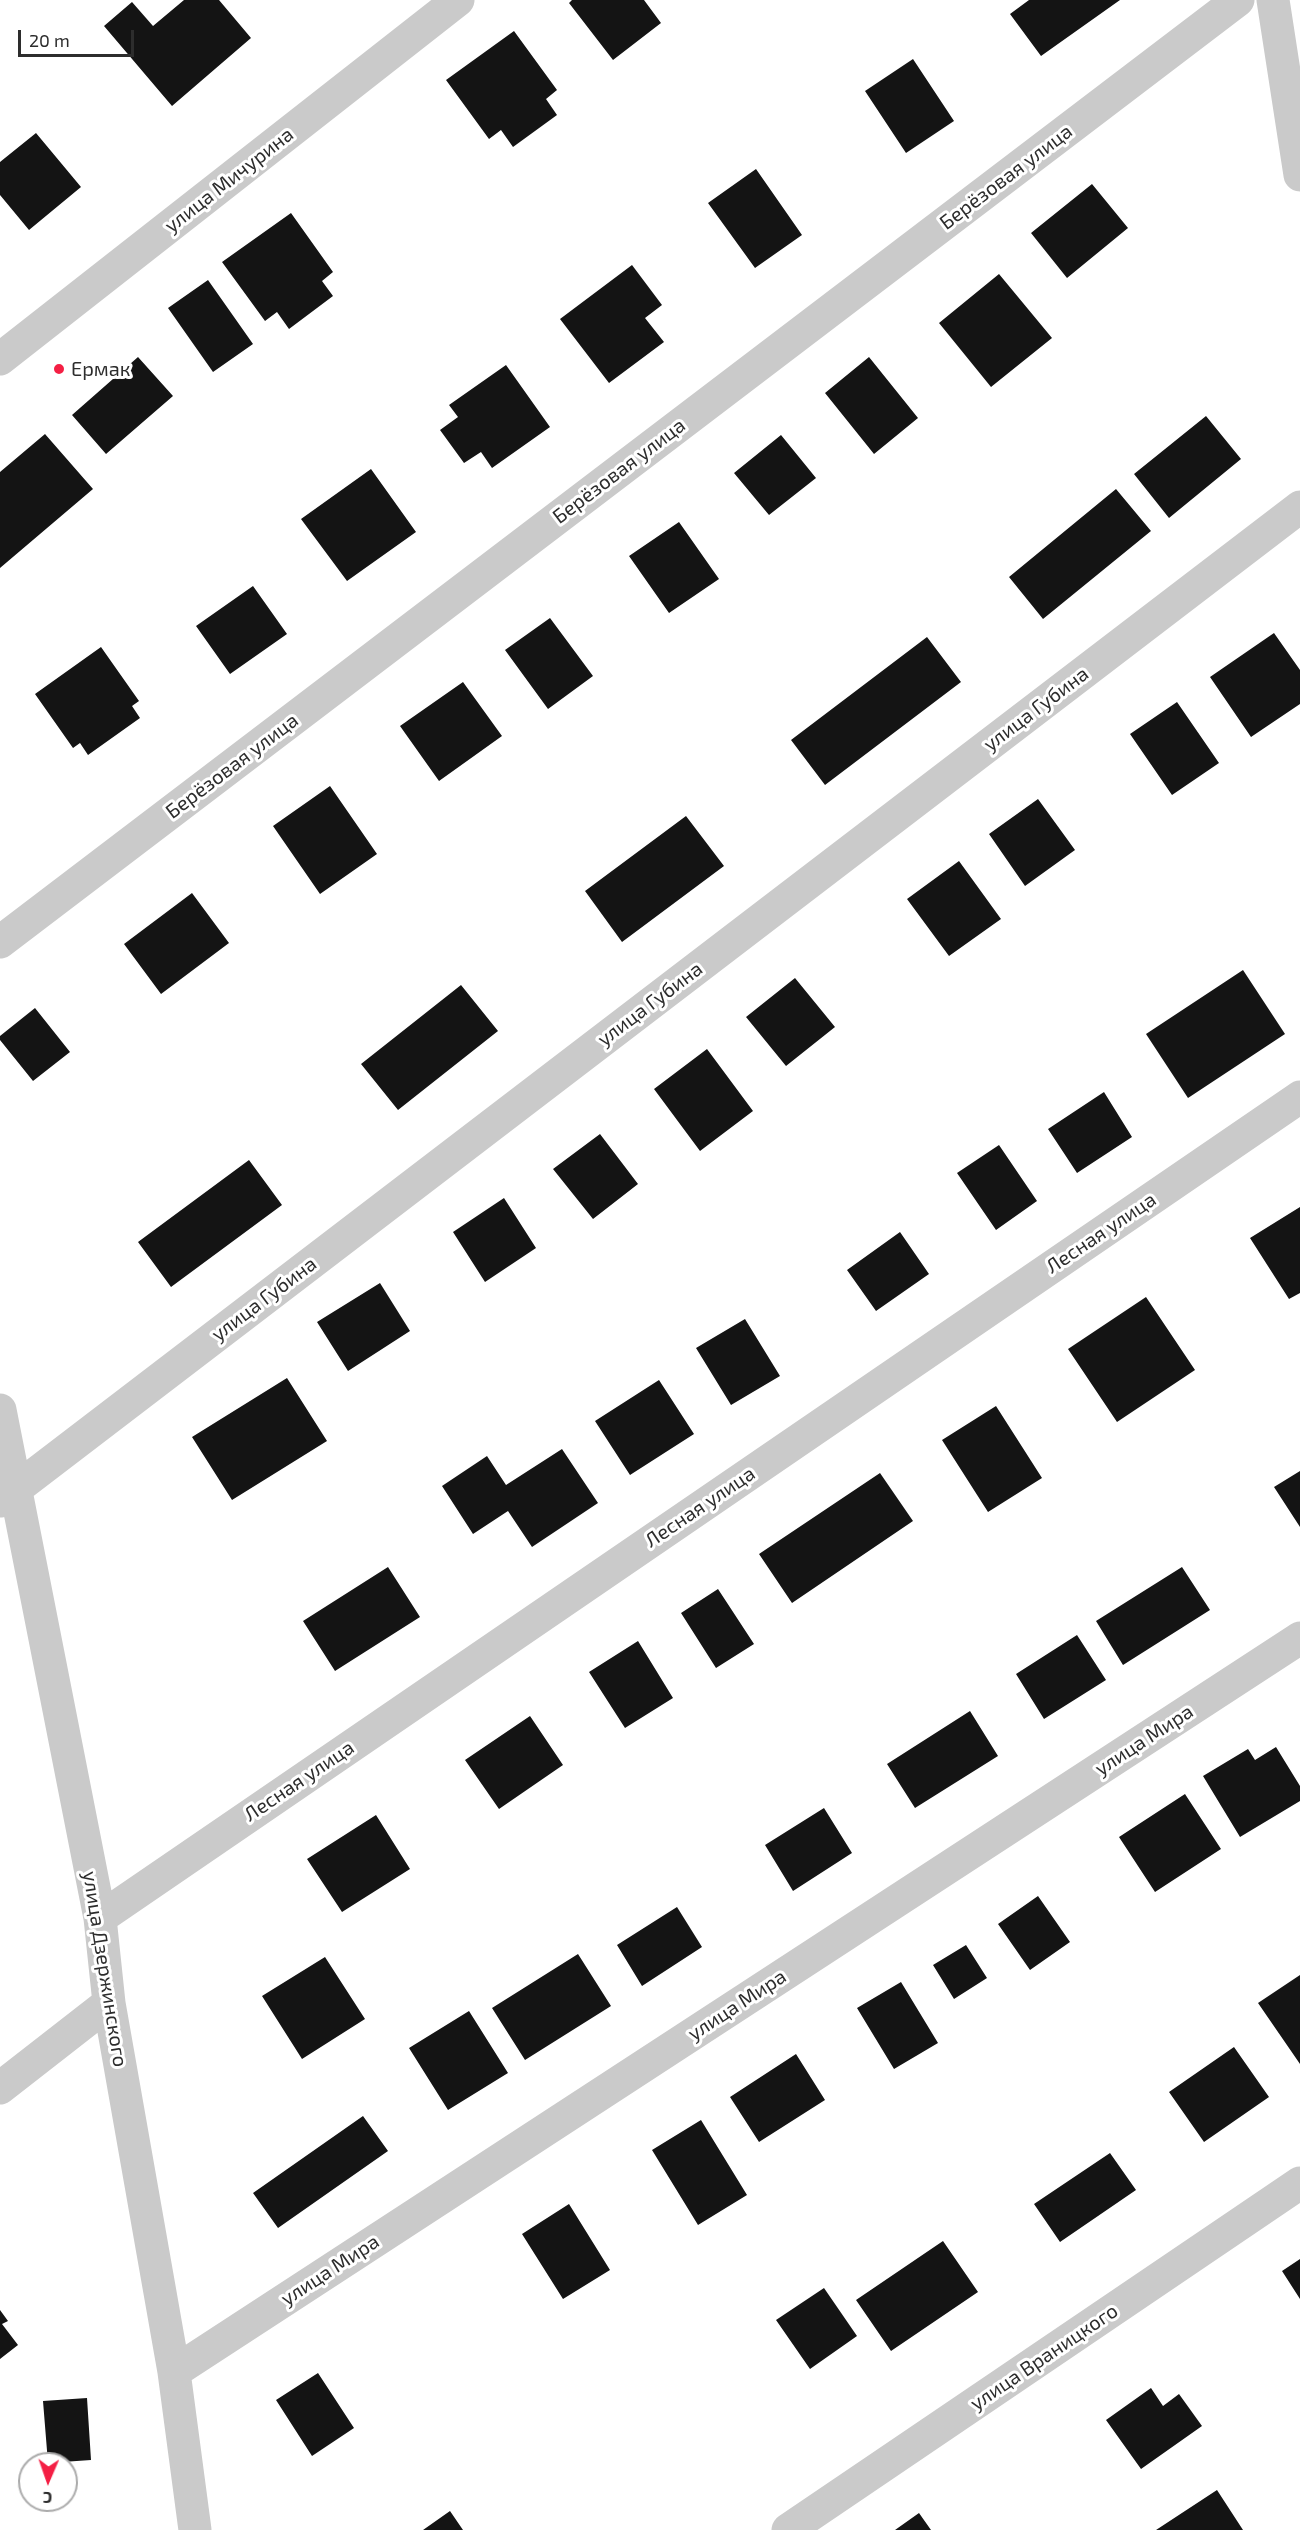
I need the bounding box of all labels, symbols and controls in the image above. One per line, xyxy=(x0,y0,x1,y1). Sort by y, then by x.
scale bar xyxy=(21,18,136,56)
text: 20 m xyxy=(29,29,70,51)
street label: Берёзовая улица xyxy=(935,119,1077,235)
street label: улица Мичурина xyxy=(160,122,298,238)
place label: Ермак xyxy=(71,357,131,381)
marker: Ермак xyxy=(52,362,66,376)
street label: Берёзовая улица xyxy=(548,413,690,529)
street label: улица Губина xyxy=(979,662,1093,756)
street label: Берёзовая улица xyxy=(161,708,303,824)
street label: улица Губина xyxy=(593,957,707,1051)
street label: Лесная улица xyxy=(1041,1187,1161,1279)
street label: улица Губина xyxy=(207,1252,321,1346)
street label: Лесная улица xyxy=(640,1461,760,1553)
street label: улица Мира xyxy=(1090,1699,1198,1781)
street label: Лесная улица xyxy=(239,1735,359,1827)
street label: улица Дзержинского xyxy=(78,1869,132,2069)
street label: улица Мира xyxy=(683,1964,791,2046)
street label: улица Мира xyxy=(276,2229,384,2311)
street label: улица Враницкого xyxy=(965,2299,1123,2415)
north arrow xyxy=(18,2452,78,2512)
text: С xyxy=(42,2489,52,2508)

